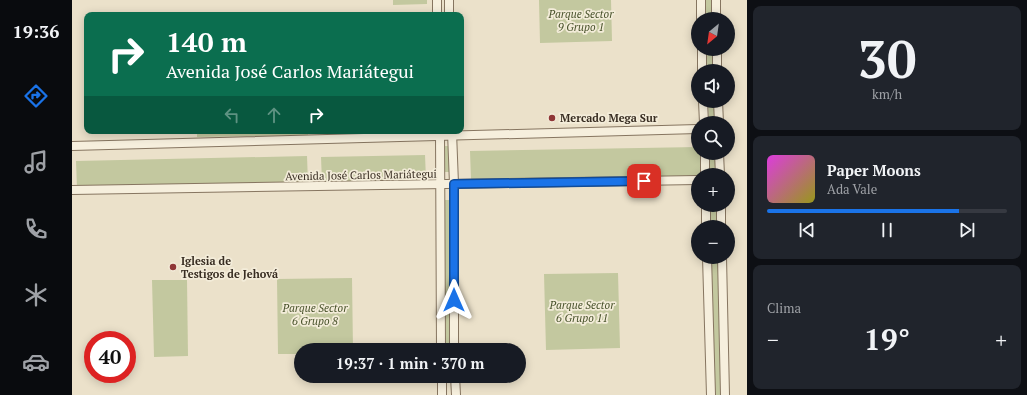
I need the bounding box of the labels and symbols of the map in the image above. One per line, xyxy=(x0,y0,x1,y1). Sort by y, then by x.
park label: Parque Sector 9 Grupo 1 xyxy=(548,7,614,34)
north arrow xyxy=(691,12,735,56)
place label: Mercado Mega Sur xyxy=(560,111,658,125)
marker: Mercado Mega Sur xyxy=(547,113,557,123)
pin xyxy=(627,164,661,198)
street label: Avenida José Carlos Mariátegui xyxy=(285,167,437,183)
place label: Iglesia de Testigos de Jehová xyxy=(181,254,278,281)
marker: Iglesia de Testigos de Jehová xyxy=(168,262,178,272)
position arrow xyxy=(433,279,475,321)
park label: Parque Sector 6 Grupo 11 xyxy=(549,298,615,325)
park label: Parque Sector 6 Grupo 8 xyxy=(282,301,348,328)
speed limit sign: 40 xyxy=(84,331,136,383)

